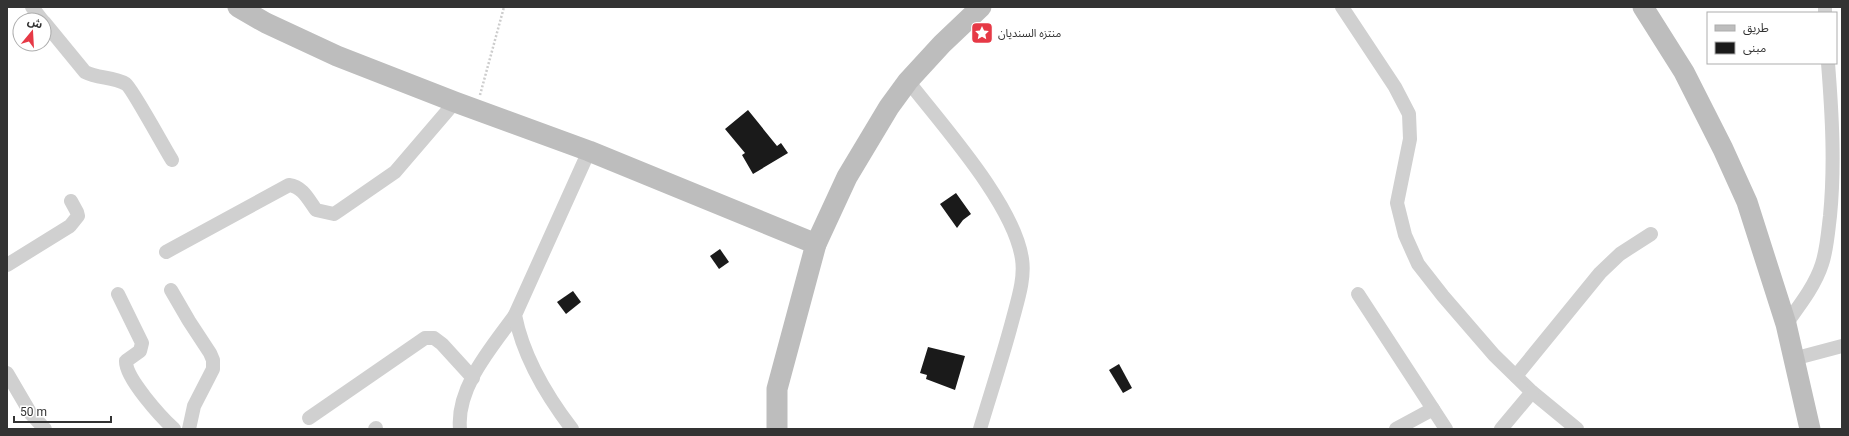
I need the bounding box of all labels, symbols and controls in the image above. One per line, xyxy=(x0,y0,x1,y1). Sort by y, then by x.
north arrow xyxy=(12,12,52,52)
legend xyxy=(1707,12,1837,64)
text: ش xyxy=(26,14,44,31)
place icon: منتزه السنديان xyxy=(969,20,995,46)
text: طريق xyxy=(1743,21,1769,36)
place label: منتزه السنديان xyxy=(998,27,1061,40)
text: مبنى xyxy=(1743,41,1766,55)
scale bar xyxy=(14,398,111,424)
text: 50 m xyxy=(20,405,47,419)

